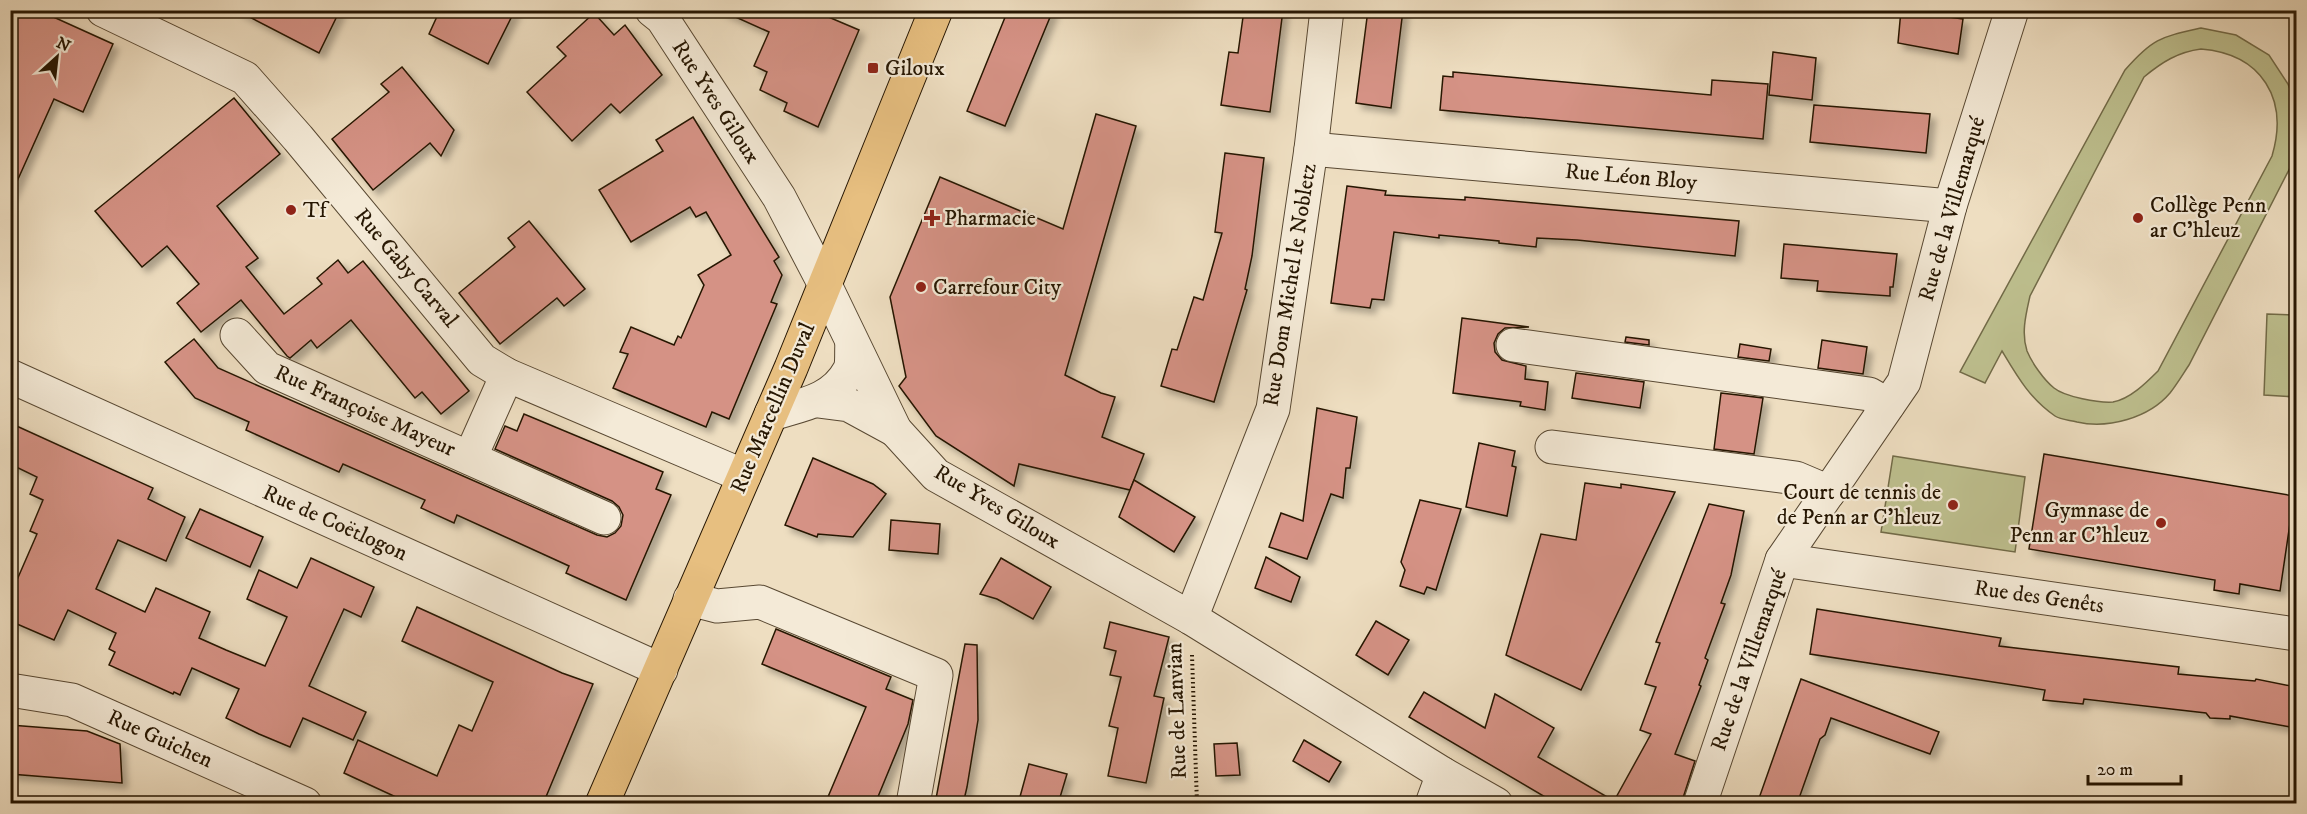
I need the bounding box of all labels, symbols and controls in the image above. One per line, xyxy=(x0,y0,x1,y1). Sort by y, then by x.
north arrow xyxy=(27,27,87,87)
text: N xyxy=(53,33,74,56)
street label: Rue Yves Giloux xyxy=(666,35,766,169)
place label: Giloux xyxy=(885,55,945,82)
marker: Giloux xyxy=(866,61,880,75)
street label: Rue de la Villemarqué xyxy=(1913,114,1991,304)
street label: Rue Léon Bloy xyxy=(1564,158,1699,196)
street label: Rue Dom Michel le Nobletz xyxy=(1257,161,1323,408)
place label: Collège Penn ar C'hleuz xyxy=(2150,192,2267,244)
place label: Tf xyxy=(303,197,330,224)
marker: Tf xyxy=(284,203,298,217)
street label: Rue Gaby Carval xyxy=(348,203,464,333)
place label: Pharmacie xyxy=(944,205,1036,232)
marker: Pharmacie xyxy=(925,211,939,225)
marker: Collège Penn ar C'hleuz xyxy=(2131,211,2145,225)
place label: Carrefour City xyxy=(933,274,1062,301)
marker: Carrefour City xyxy=(914,280,928,294)
street label: Rue Marcellin Duval xyxy=(725,318,821,497)
street label: Rue Françoise Mayeur xyxy=(270,359,460,463)
street label: Rue Yves Giloux xyxy=(929,459,1065,555)
street label: Rue de Coëtlogon xyxy=(258,479,412,567)
place label: Court de tennis de de Penn ar C'hleuz xyxy=(1777,479,1941,531)
place label: Gymnase de Penn ar C'hleuz xyxy=(2010,497,2149,549)
marker: Court de tennis de de Penn ar C'hleuz xyxy=(1946,498,1960,512)
marker: Gymnase de Penn ar C'hleuz xyxy=(2154,516,2168,530)
street label: Rue de la Villemarqué xyxy=(1705,565,1793,755)
street label: Rue des Genêts xyxy=(1972,575,2106,619)
street label: Rue de Lanvian xyxy=(1161,642,1193,780)
street label: Rue Guichen xyxy=(103,704,217,774)
scale bar xyxy=(2088,748,2181,786)
text: 20 m xyxy=(2097,759,2133,781)

